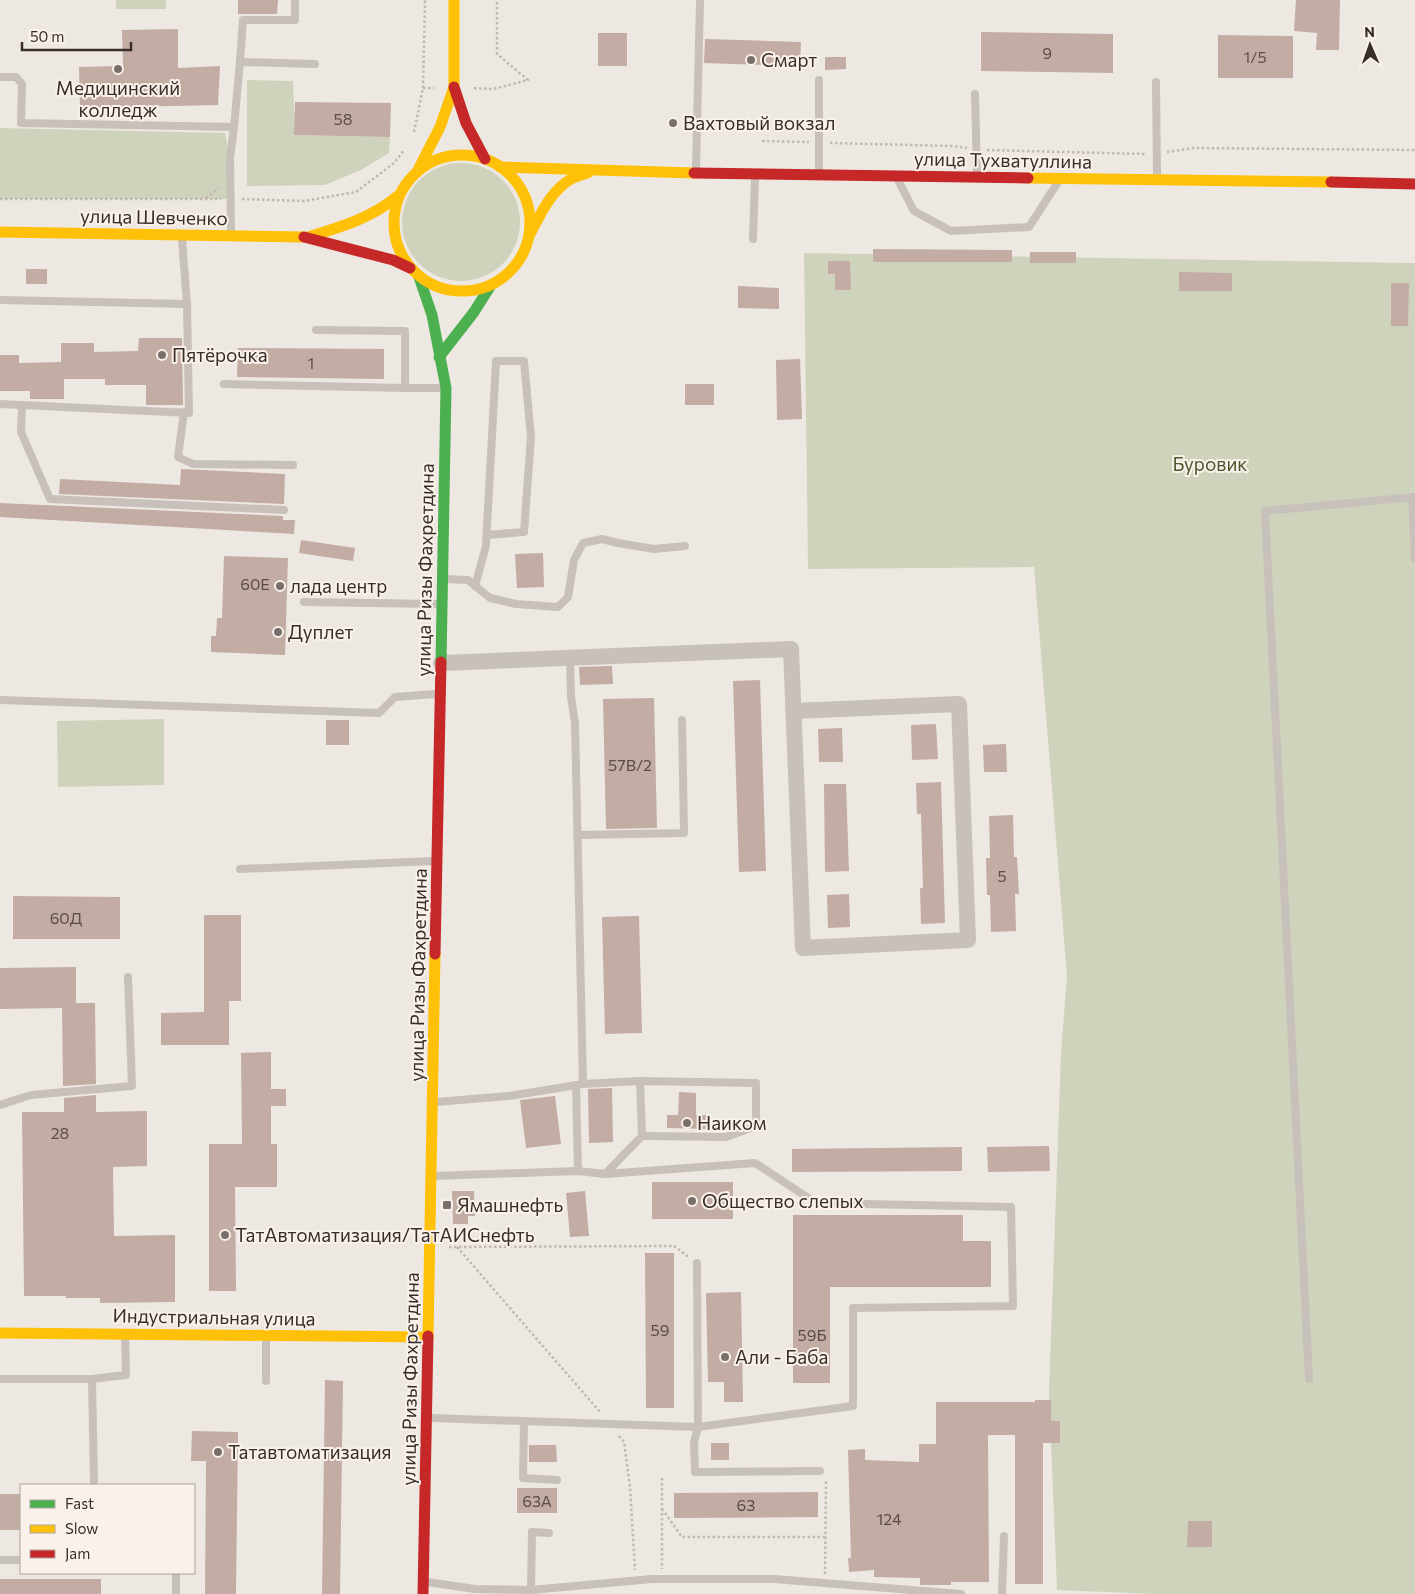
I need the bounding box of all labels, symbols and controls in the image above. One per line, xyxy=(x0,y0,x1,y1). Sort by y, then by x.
scale bar xyxy=(22,20,131,52)
north arrow xyxy=(1345,20,1395,70)
text: N xyxy=(1364,23,1375,40)
text: 50 m xyxy=(30,27,64,45)
house number: 9 xyxy=(1042,43,1052,62)
house number: 1/5 xyxy=(1243,47,1267,66)
place label: Смарт xyxy=(761,48,817,71)
marker: Смарт xyxy=(745,54,757,66)
marker: Медицинский колледж xyxy=(112,63,124,75)
place label: Медицинский колледж xyxy=(56,76,180,121)
house number: 58 xyxy=(334,109,352,128)
place label: Вахтовый вокзал xyxy=(683,111,835,134)
marker: Вахтовый вокзал xyxy=(667,117,679,129)
street label: улица Тухватуллина xyxy=(914,146,1092,173)
street label: улица Шевченко xyxy=(80,204,228,229)
place label: Пятёрочка xyxy=(172,343,268,366)
marker: Пятёрочка xyxy=(156,349,168,361)
house number: 1 xyxy=(308,353,314,372)
park label: Буровик xyxy=(1173,452,1247,475)
street label: улица Ризы Фахретдина xyxy=(411,463,438,677)
house number: 60Е xyxy=(240,574,270,593)
place label: лада центр xyxy=(290,574,387,597)
marker: лада центр xyxy=(274,580,286,592)
place label: Дуплет xyxy=(288,620,353,643)
marker: Дуплет xyxy=(272,626,284,638)
house number: 57В/2 xyxy=(608,755,652,774)
house number: 5 xyxy=(997,866,1007,885)
street label: улица Ризы Фахретдина xyxy=(404,868,431,1082)
house number: 60Д xyxy=(50,908,83,927)
place label: Наиком xyxy=(697,1111,767,1134)
marker: Наиком xyxy=(681,1117,693,1129)
house number: 28 xyxy=(51,1123,69,1142)
place label: Общество слепых xyxy=(702,1189,864,1212)
place label: Ямашнефть xyxy=(457,1193,563,1216)
marker: Общество слепых xyxy=(686,1195,698,1207)
marker: Ямашнефть xyxy=(441,1199,453,1211)
place label: ТатАвтоматизация/ТатАИСнефть xyxy=(235,1223,535,1246)
marker: ТатАвтоматизация/ТатАИСнефть xyxy=(219,1229,231,1241)
street label: улица Ризы Фахретдина xyxy=(396,1272,423,1486)
street label: Индустриальная улица xyxy=(112,1303,316,1330)
house number: 59 xyxy=(651,1320,669,1339)
house number: 59Б xyxy=(798,1325,826,1344)
place label: Али - Баба xyxy=(735,1345,828,1368)
marker: Али - Баба xyxy=(719,1351,731,1363)
place label: Татавтоматизация xyxy=(228,1440,392,1463)
marker: Татавтоматизация xyxy=(212,1446,224,1458)
legend xyxy=(20,1484,195,1574)
house number: 63А xyxy=(522,1491,552,1510)
text: Fast xyxy=(65,1494,94,1512)
house number: 63 xyxy=(737,1495,755,1514)
house number: 124 xyxy=(876,1509,902,1528)
text: Slow xyxy=(65,1519,98,1537)
text: Jam xyxy=(65,1544,90,1562)

